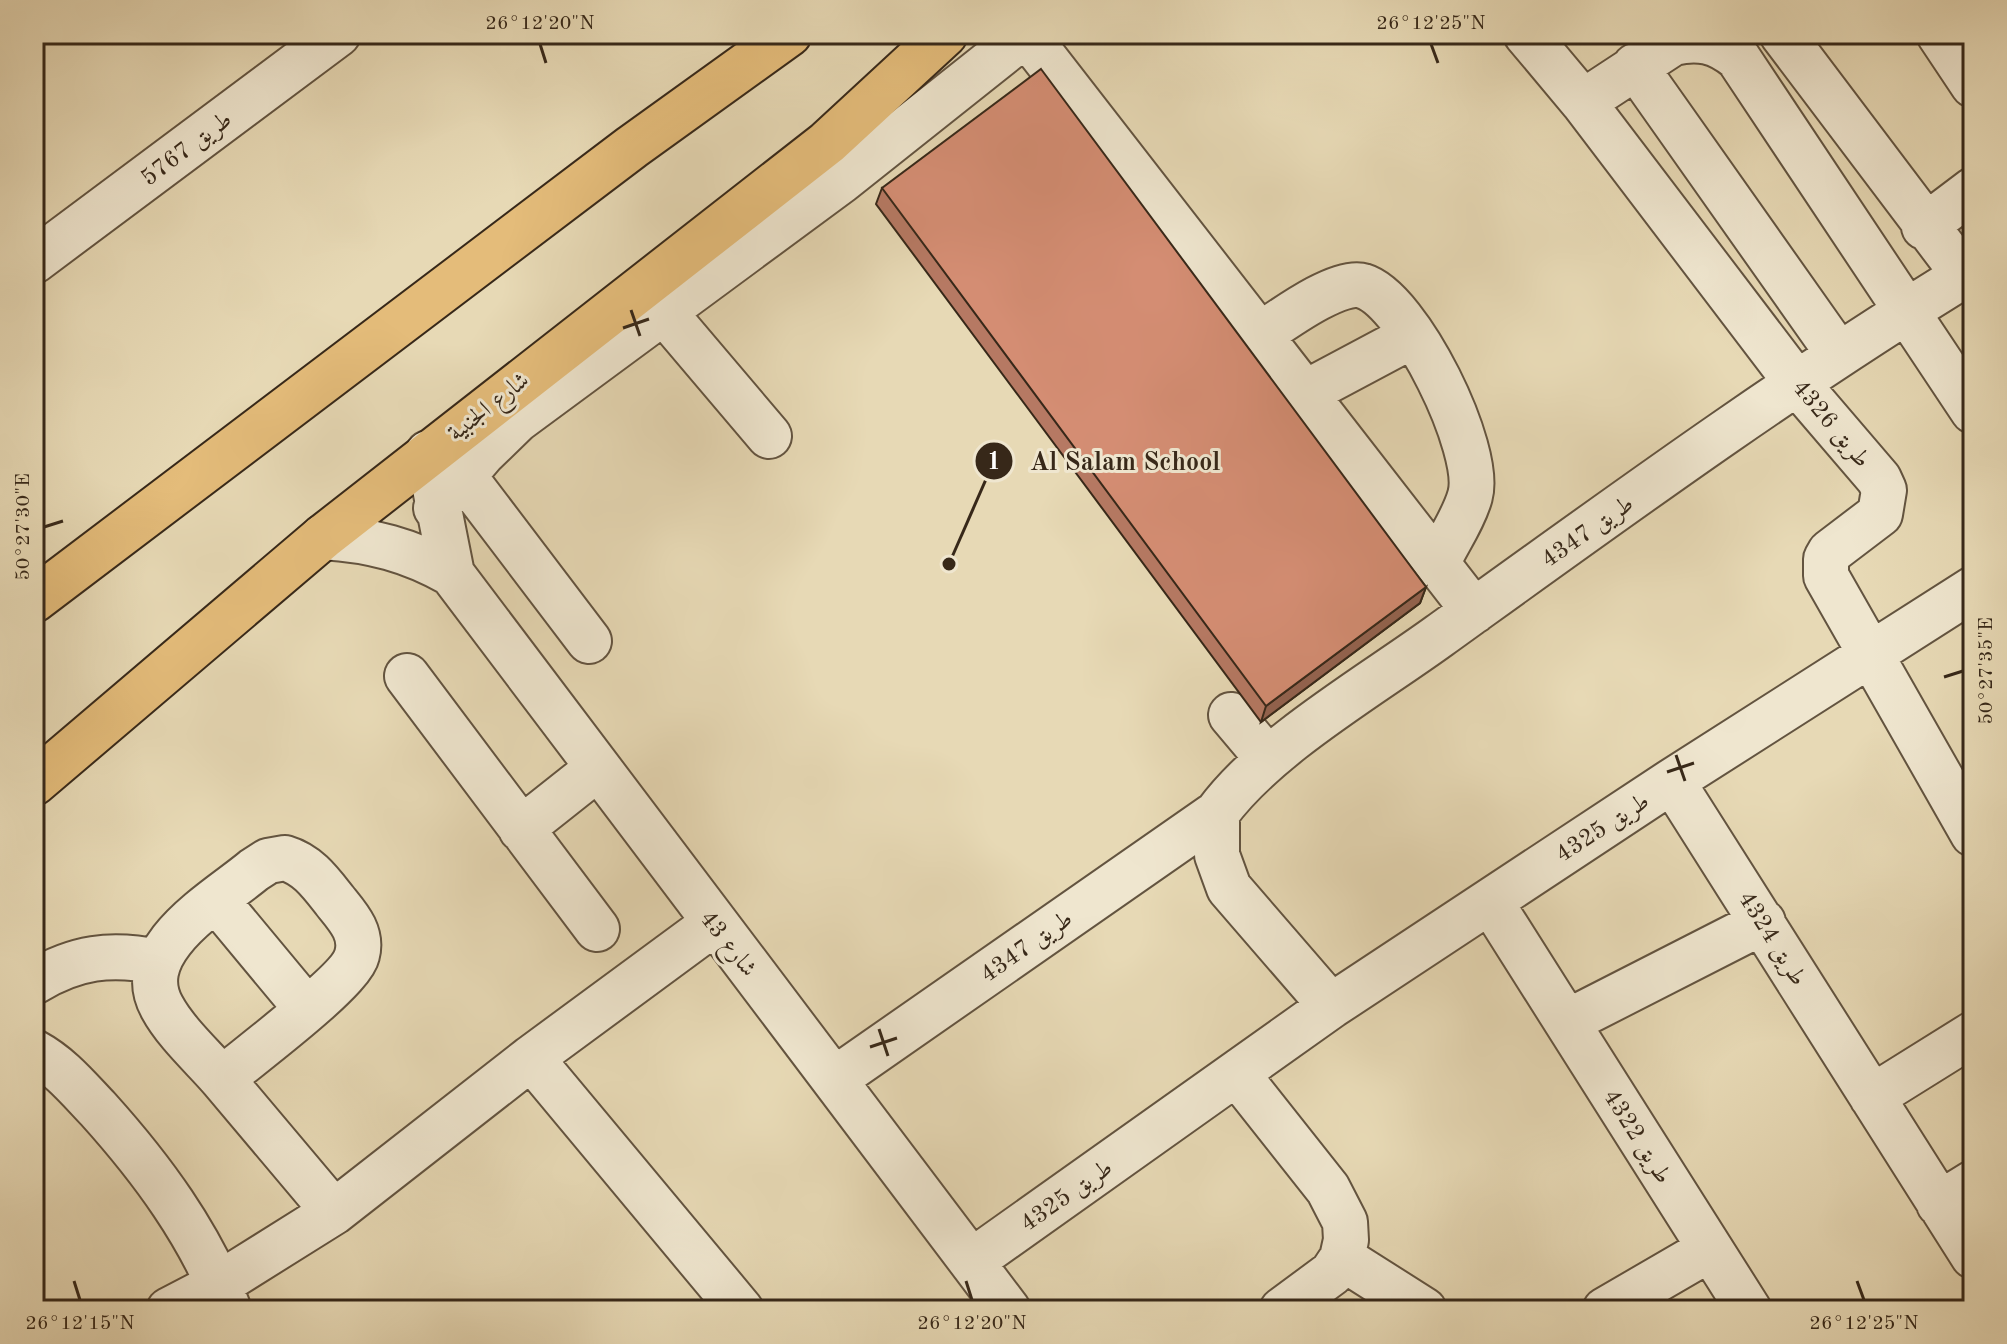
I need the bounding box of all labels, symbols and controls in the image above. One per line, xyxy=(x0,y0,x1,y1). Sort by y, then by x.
text: 26°12'20"N xyxy=(485,14,595,34)
text: 26°12'25"N xyxy=(1376,14,1486,34)
street label: طريق 5767 xyxy=(138,108,237,192)
street label: شارع الجنبية xyxy=(444,369,538,451)
street label: طريق 4326 xyxy=(1786,376,1874,473)
callout: Al Salam School xyxy=(974,436,1236,486)
text: Al Salam School xyxy=(1030,450,1220,476)
text: 1 xyxy=(987,451,1001,475)
text: 50°27'30"E xyxy=(14,473,34,581)
street label: طريق 4347 xyxy=(1538,492,1639,574)
text: 50°27'35"E xyxy=(1977,617,1997,725)
street label: طريق 4325 xyxy=(1552,790,1655,869)
street label: طريق 4324 xyxy=(1732,888,1810,991)
street label: شارع 43 xyxy=(690,907,760,985)
street label: طريق 4347 xyxy=(977,907,1078,989)
street label: طريق 4322 xyxy=(1597,1086,1675,1189)
street label: طريق 4325 xyxy=(1017,1156,1118,1238)
text: 26°12'15"N xyxy=(25,1314,135,1334)
text: 26°12'20"N xyxy=(917,1314,1027,1334)
text: 26°12'25"N xyxy=(1809,1314,1919,1334)

